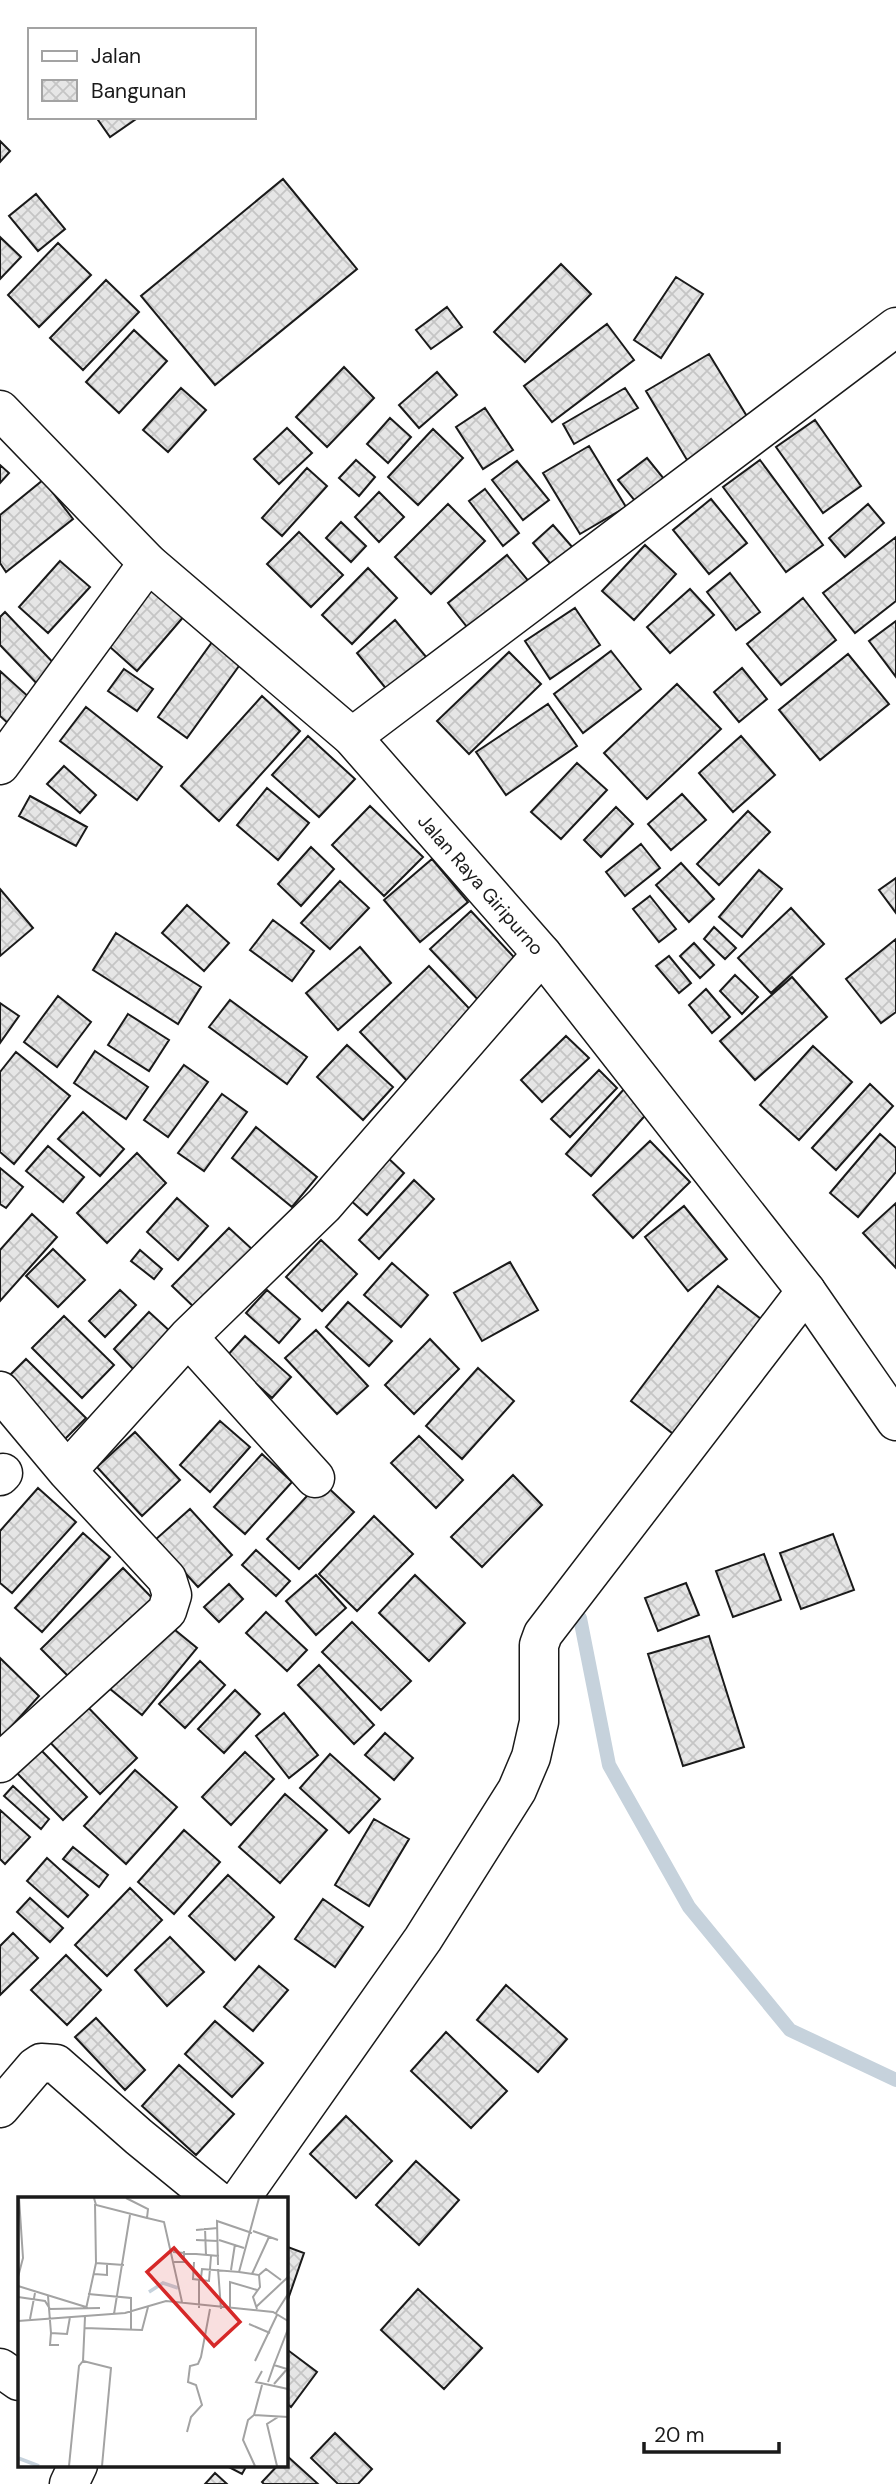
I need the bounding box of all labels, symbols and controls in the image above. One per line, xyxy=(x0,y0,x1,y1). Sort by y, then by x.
legend xyxy=(28,28,256,119)
text: Jalan xyxy=(91,42,141,70)
text: Bangunan xyxy=(91,77,186,105)
street label: Jalan Raya Giripurno xyxy=(413,809,550,960)
inset map xyxy=(18,2197,287,2466)
scale bar xyxy=(644,2410,779,2454)
text: 20 m xyxy=(654,2421,705,2449)

